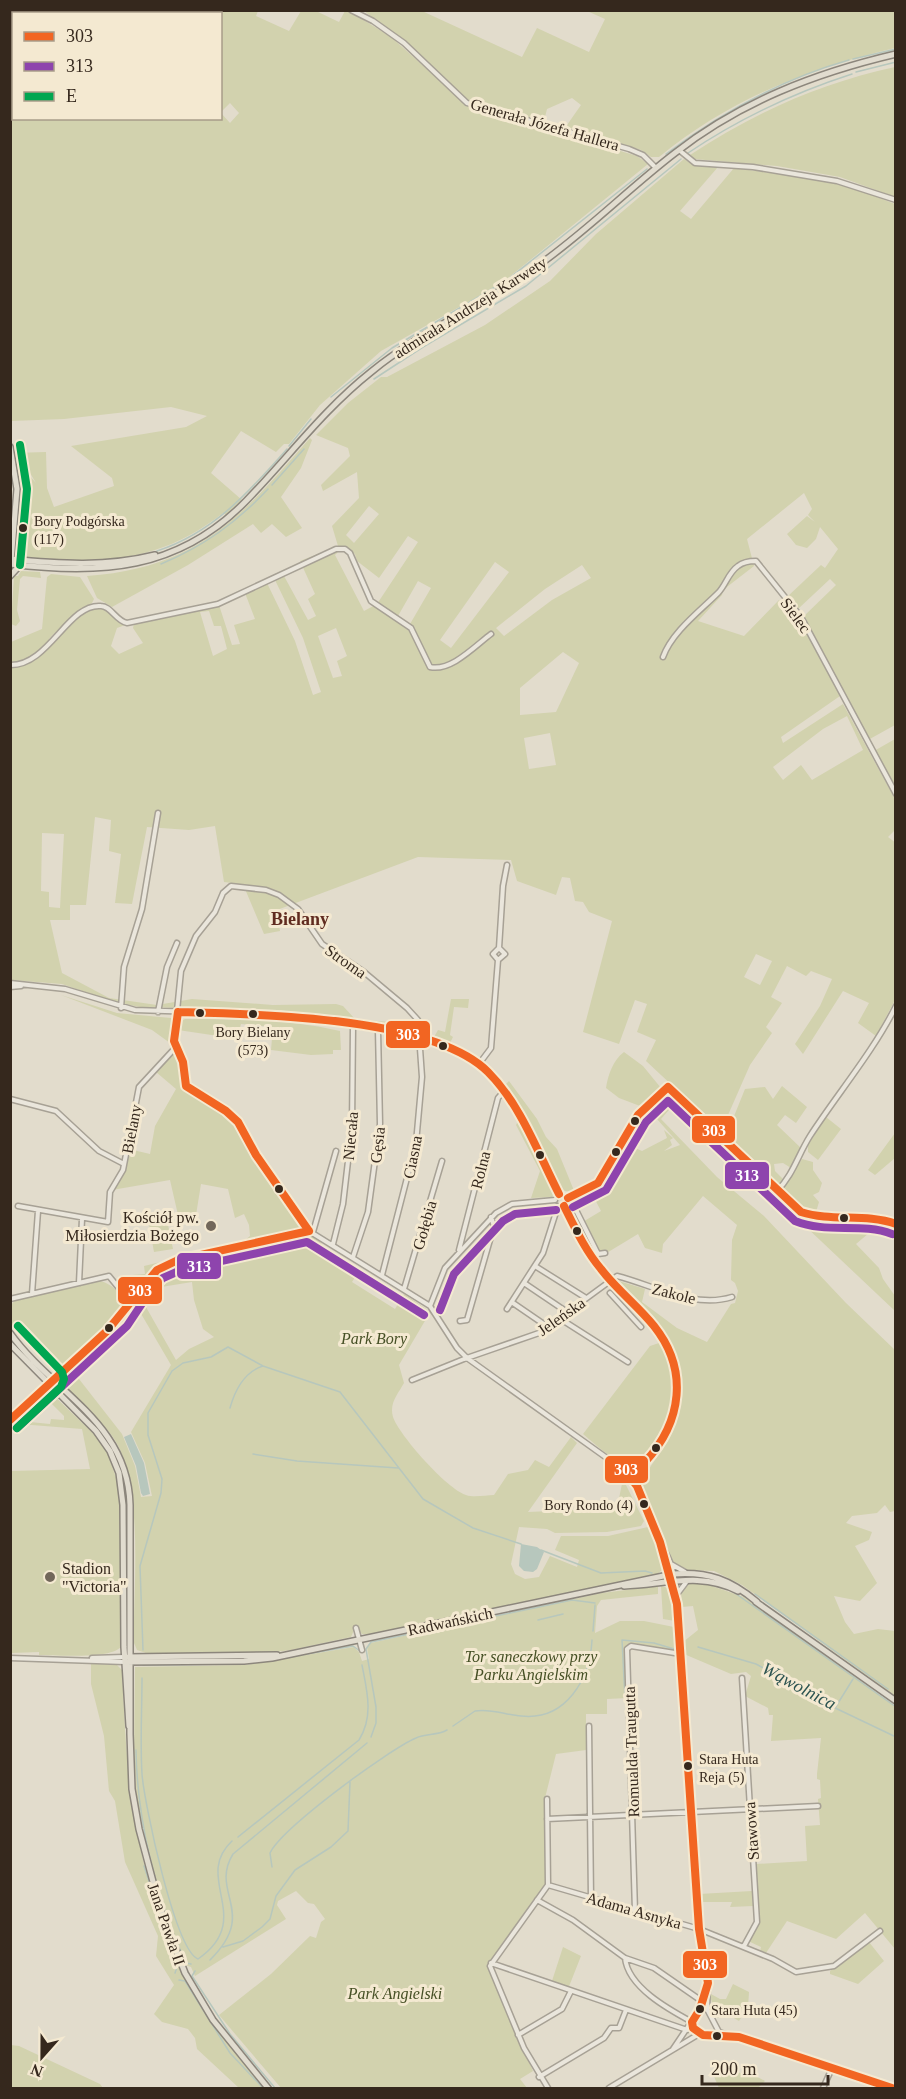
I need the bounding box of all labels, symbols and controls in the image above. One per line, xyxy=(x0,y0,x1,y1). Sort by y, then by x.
legend xyxy=(12,12,222,120)
text: 303 xyxy=(66,26,93,46)
text: 313 xyxy=(66,56,93,76)
text: E xyxy=(66,86,77,106)
street label: Generała Józefa Hallera xyxy=(469,95,621,154)
street label: admirała Andrzeja Karwety xyxy=(391,253,550,362)
place label: Bory Podgórska (117) xyxy=(34,514,125,548)
marker: Bory Podgórska (117) xyxy=(17,522,29,534)
street label: Sielec xyxy=(777,594,814,636)
district label: Bielany xyxy=(271,909,329,929)
street label: Stroma xyxy=(322,941,370,982)
unlabelled marker xyxy=(194,1007,206,1019)
marker: Bory Bielany (573) xyxy=(247,1008,259,1020)
line badge: 303 xyxy=(385,1020,431,1049)
place label: Bory Bielany (573) xyxy=(215,1025,291,1059)
text: 303 xyxy=(396,1026,420,1043)
unlabelled marker xyxy=(437,1040,449,1052)
street label: Bielany xyxy=(118,1103,146,1155)
street label: Niecała xyxy=(340,1111,361,1161)
unlabelled marker xyxy=(629,1115,641,1127)
line badge: 303 xyxy=(691,1115,736,1144)
text: 303 xyxy=(702,1122,726,1139)
street label: Gęsia xyxy=(367,1126,389,1164)
street label: Ciasna xyxy=(400,1134,425,1180)
unlabelled marker xyxy=(610,1146,622,1158)
unlabelled marker xyxy=(534,1149,546,1161)
street label: Rolna xyxy=(468,1150,493,1191)
line badge: 313 xyxy=(724,1161,770,1190)
text: 313 xyxy=(735,1167,759,1184)
unlabelled marker xyxy=(273,1183,285,1195)
street label: Gołębia xyxy=(409,1198,441,1252)
place label: Kościół pw. Miłosierdzia Bożego xyxy=(65,1209,199,1245)
unlabelled marker xyxy=(838,1212,850,1224)
marker: Kościół pw. Miłosierdzia Bożego xyxy=(204,1219,218,1233)
unlabelled marker xyxy=(571,1225,583,1237)
line badge: 313 xyxy=(176,1252,222,1280)
text: 313 xyxy=(187,1258,211,1275)
line badge: 303 xyxy=(117,1276,163,1305)
street label: Zakole xyxy=(650,1280,697,1307)
text: 303 xyxy=(128,1282,152,1299)
street label: Jeleńska xyxy=(534,1294,588,1339)
unlabelled marker xyxy=(103,1322,115,1334)
park label: Park Bory xyxy=(340,1330,408,1348)
unlabelled marker xyxy=(650,1442,662,1454)
line badge: 303 xyxy=(604,1455,649,1484)
text: 303 xyxy=(614,1461,638,1478)
place label: Bory Rondo (4) xyxy=(544,1498,633,1514)
marker: Bory Rondo (4) xyxy=(638,1498,650,1510)
place label: Stadion "Victoria" xyxy=(62,1560,127,1595)
marker: Stadion "Victoria" xyxy=(43,1570,57,1584)
street label: Radwańskich xyxy=(406,1604,494,1639)
park label: Tor saneczkowy przy Parku Angielskim xyxy=(465,1648,598,1684)
water label: Wąwolnica xyxy=(759,1658,839,1714)
street label: Romualda Traugutta xyxy=(621,1686,643,1818)
place label: Stara Huta Reja (5) xyxy=(699,1752,759,1786)
marker: Stara Huta Reja (5) xyxy=(682,1760,694,1772)
street label: Stawowa xyxy=(741,1801,762,1861)
street label: Jana Pawła II xyxy=(144,1881,189,1968)
street label: Adama Asnyka xyxy=(584,1889,683,1933)
line badge: 303 xyxy=(682,1950,728,1979)
text: 303 xyxy=(693,1956,717,1973)
park label: Park Angielski xyxy=(347,1985,442,2003)
marker: Stara Huta (45) xyxy=(694,2003,706,2015)
place label: Stara Huta (45) xyxy=(711,2003,798,2019)
north arrow xyxy=(12,2027,72,2087)
unlabelled marker xyxy=(711,2030,723,2042)
scale bar xyxy=(702,2048,828,2086)
text: 200 m xyxy=(711,2059,757,2079)
text: N xyxy=(28,2060,45,2081)

